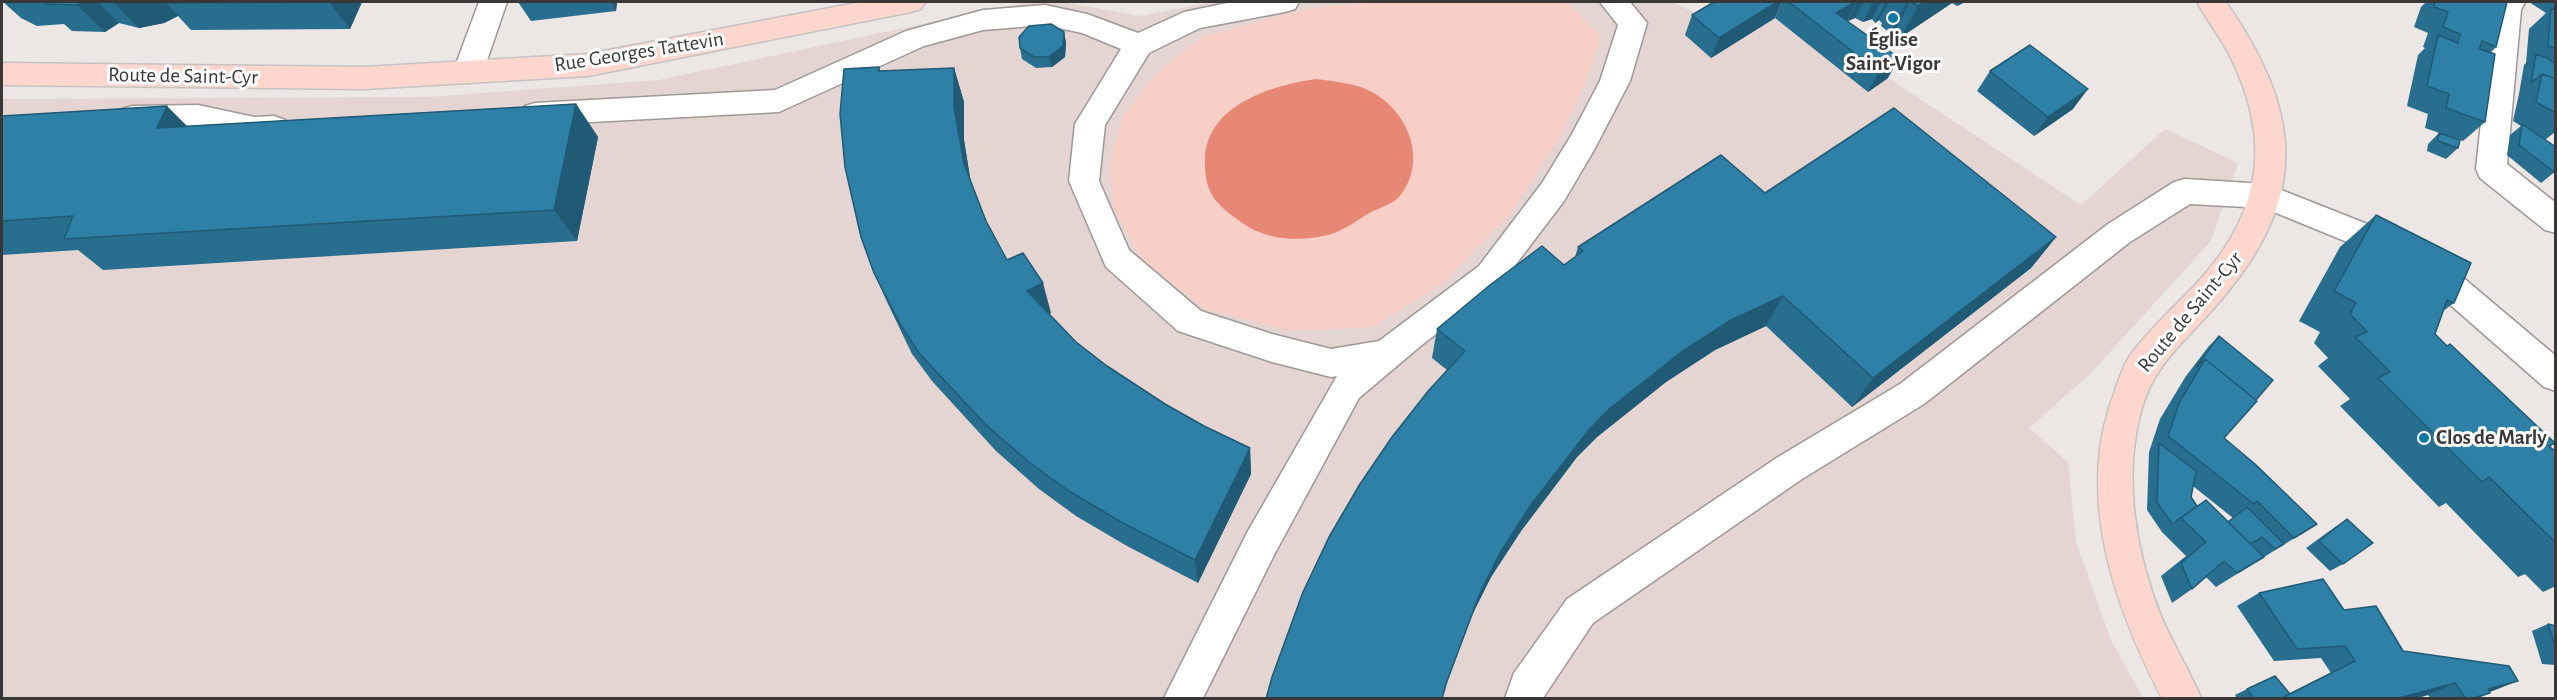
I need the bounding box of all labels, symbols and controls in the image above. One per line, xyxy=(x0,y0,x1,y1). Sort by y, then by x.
marker: Église Saint-Vigor xyxy=(1886,11,1900,25)
street label: Rue Georges Tattevin xyxy=(553,26,725,78)
place label: Église Saint-Vigor xyxy=(1846,27,1940,77)
street label: Route de Saint-Cyr xyxy=(108,62,258,90)
street label: Route de Saint-Cyr xyxy=(2132,246,2248,378)
place label: Clos de Marly xyxy=(2436,425,2547,451)
marker: Clos de Marly xyxy=(2417,431,2431,445)

